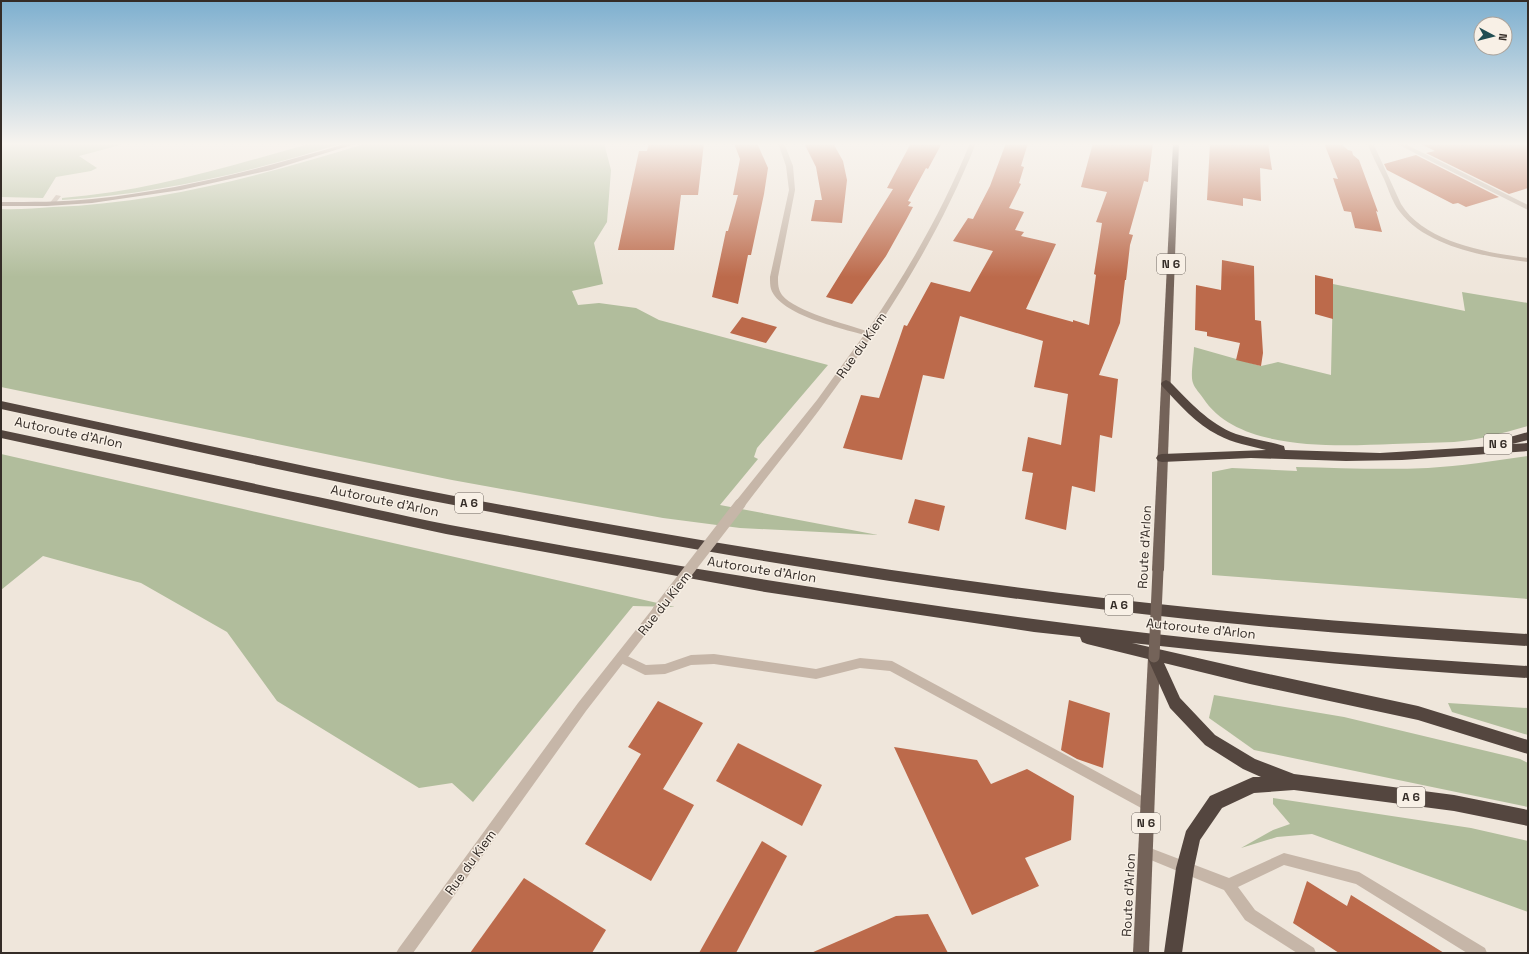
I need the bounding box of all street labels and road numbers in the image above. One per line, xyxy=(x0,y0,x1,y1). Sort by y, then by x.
road number: N 6 xyxy=(1157,254,1185,274)
street label: Rue du Kiem xyxy=(832,309,890,382)
street label: Autoroute d'Arlon xyxy=(13,413,125,452)
road number: N 6 xyxy=(1484,434,1512,454)
street label: Autoroute d'Arlon xyxy=(329,481,441,520)
road number: A 6 xyxy=(455,493,483,513)
street label: Route d'Arlon xyxy=(1134,505,1155,589)
street label: Autoroute d'Arlon xyxy=(706,552,818,587)
street label: Rue du Kiem xyxy=(634,568,695,639)
road number: A 6 xyxy=(1105,595,1133,615)
street label: Autoroute d'Arlon xyxy=(1145,614,1257,643)
road number: A 6 xyxy=(1397,787,1425,807)
road number: N 6 xyxy=(1132,813,1160,833)
street label: Rue du Kiem xyxy=(441,826,500,898)
street label: Route d'Arlon xyxy=(1118,853,1139,937)

